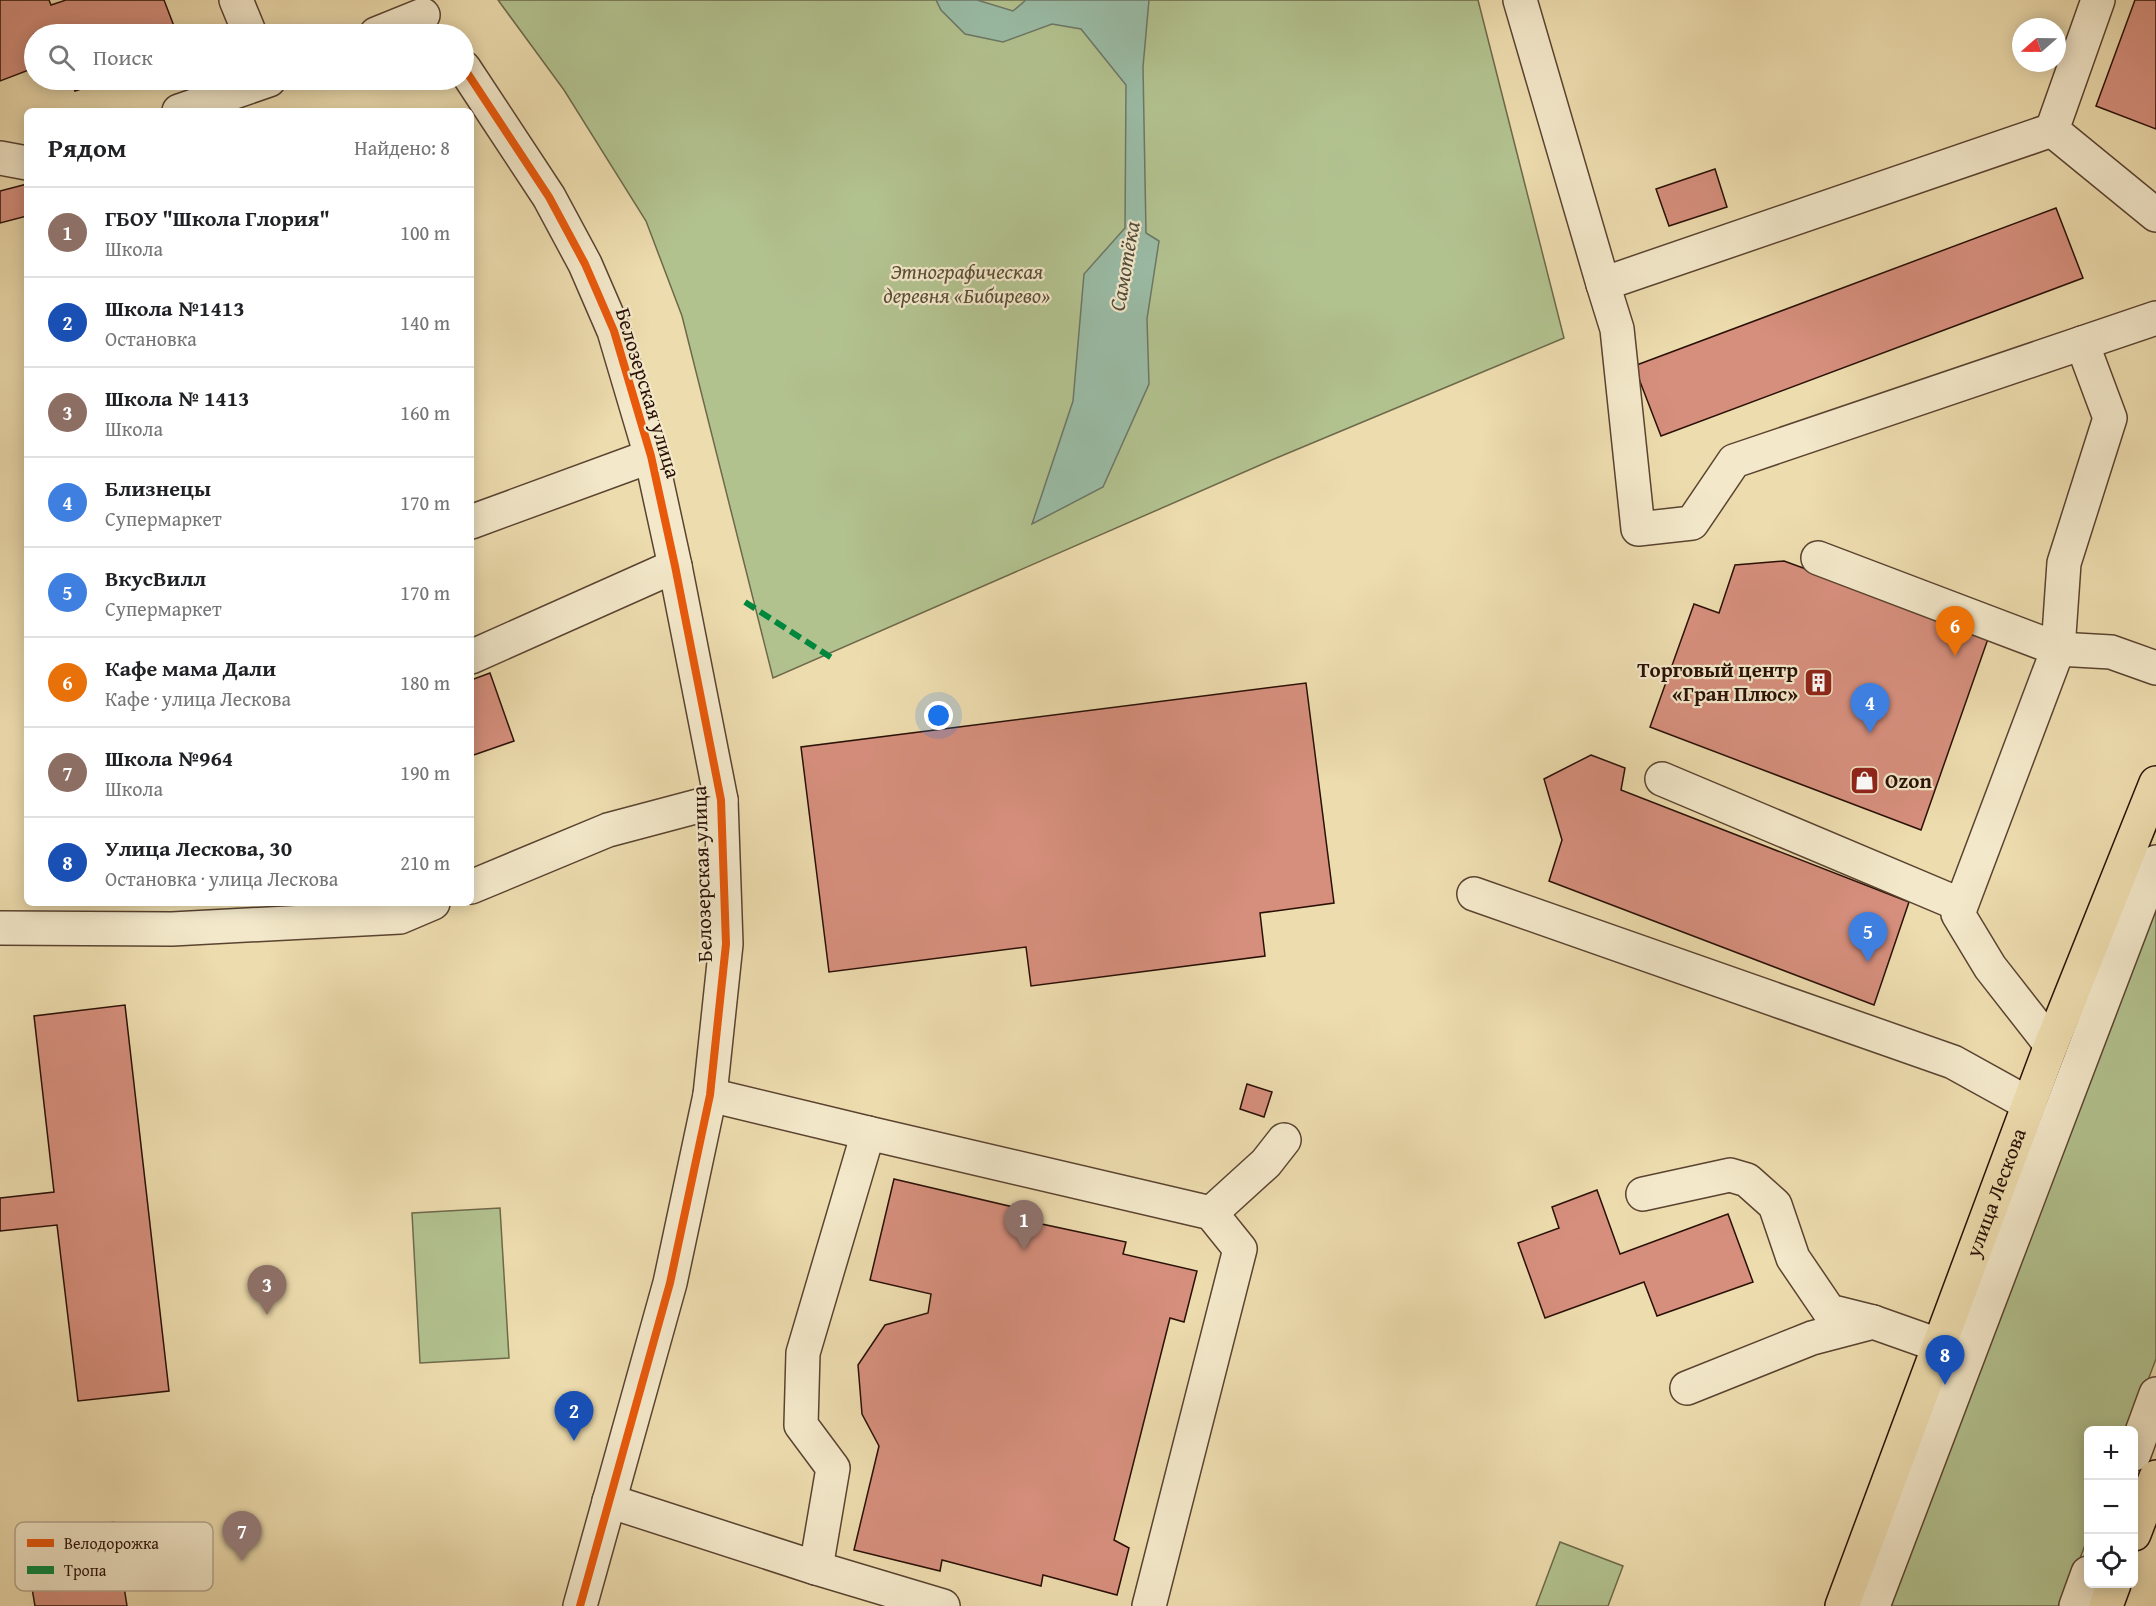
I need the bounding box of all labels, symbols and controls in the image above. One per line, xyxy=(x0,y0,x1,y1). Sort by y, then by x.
north arrow xyxy=(2012,18,2066,72)
search box xyxy=(24,24,474,90)
icon: search xyxy=(45,41,78,74)
text: Поиск xyxy=(93,41,153,73)
text: Рядом xyxy=(48,128,126,167)
text: Найдено: 8 xyxy=(354,133,450,162)
text: ГБОУ "Школа Глория" xyxy=(105,202,330,234)
text: 1 xyxy=(62,218,73,247)
text: 100 m xyxy=(400,218,450,247)
water label: Самотёка xyxy=(1100,218,1148,314)
text: Школа xyxy=(105,234,163,263)
park label: Этнографическая деревня «Бибирево» xyxy=(884,256,1050,311)
text: Школа №1413 xyxy=(105,292,245,324)
street label: Белозерская улица xyxy=(608,304,689,482)
text: 2 xyxy=(62,308,73,337)
text: 140 m xyxy=(400,308,450,337)
text: Остановка xyxy=(105,324,197,353)
text: Школа № 1413 xyxy=(105,382,250,414)
text: 3 xyxy=(62,398,73,427)
text: 160 m xyxy=(400,398,450,427)
text: Школа xyxy=(105,414,163,443)
text: Близнецы xyxy=(105,472,211,504)
text: 4 xyxy=(62,488,73,517)
text: 170 m xyxy=(400,488,450,517)
text: Супермаркет xyxy=(105,504,222,533)
text: ВкусВилл xyxy=(105,562,206,594)
text: 5 xyxy=(62,578,73,607)
text: 170 m xyxy=(400,578,450,607)
text: Супермаркет xyxy=(105,594,222,623)
pin: 6 xyxy=(1936,606,1974,656)
text: Кафе мама Дали xyxy=(105,652,276,684)
place label: Торговый центр «Гран Плюс» xyxy=(1637,654,1798,709)
building icon: Торговый центр «Гран Плюс» xyxy=(1803,666,1835,698)
text: 6 xyxy=(62,668,73,697)
text: 180 m xyxy=(400,668,450,697)
text: Кафе · улица Лескова xyxy=(105,684,291,713)
pin: 4 xyxy=(1850,684,1890,733)
your location xyxy=(924,701,953,730)
text: Школа №964 xyxy=(105,742,233,774)
text: 7 xyxy=(62,758,73,787)
text: 190 m xyxy=(400,758,450,787)
shop icon: Ozon xyxy=(1848,765,1880,797)
place label: Ozon xyxy=(1885,765,1932,796)
text: Школа xyxy=(105,774,163,803)
street label: Белозерская улица xyxy=(683,785,720,963)
text: Улица Лескова, 30 xyxy=(105,832,292,864)
text: 8 xyxy=(62,848,73,877)
text: 210 m xyxy=(400,848,450,877)
text: Остановка · улица Лескова xyxy=(105,864,338,893)
pin: 5 xyxy=(1848,912,1888,962)
street label: улица Лескова xyxy=(1957,1124,2034,1263)
pin: 1 xyxy=(1004,1200,1044,1250)
pin: 3 xyxy=(248,1266,286,1315)
pin: 8 xyxy=(1926,1336,1964,1385)
pin: 2 xyxy=(554,1392,594,1441)
map controls xyxy=(2084,1426,2138,1588)
button: + xyxy=(2084,1426,2138,1480)
button: − xyxy=(2084,1480,2138,1534)
pin: 7 xyxy=(222,1512,262,1561)
legend xyxy=(15,1522,213,1591)
text: Велодорожка xyxy=(64,1531,159,1555)
button: locate xyxy=(2084,1534,2138,1588)
text: Тропа xyxy=(64,1558,107,1582)

